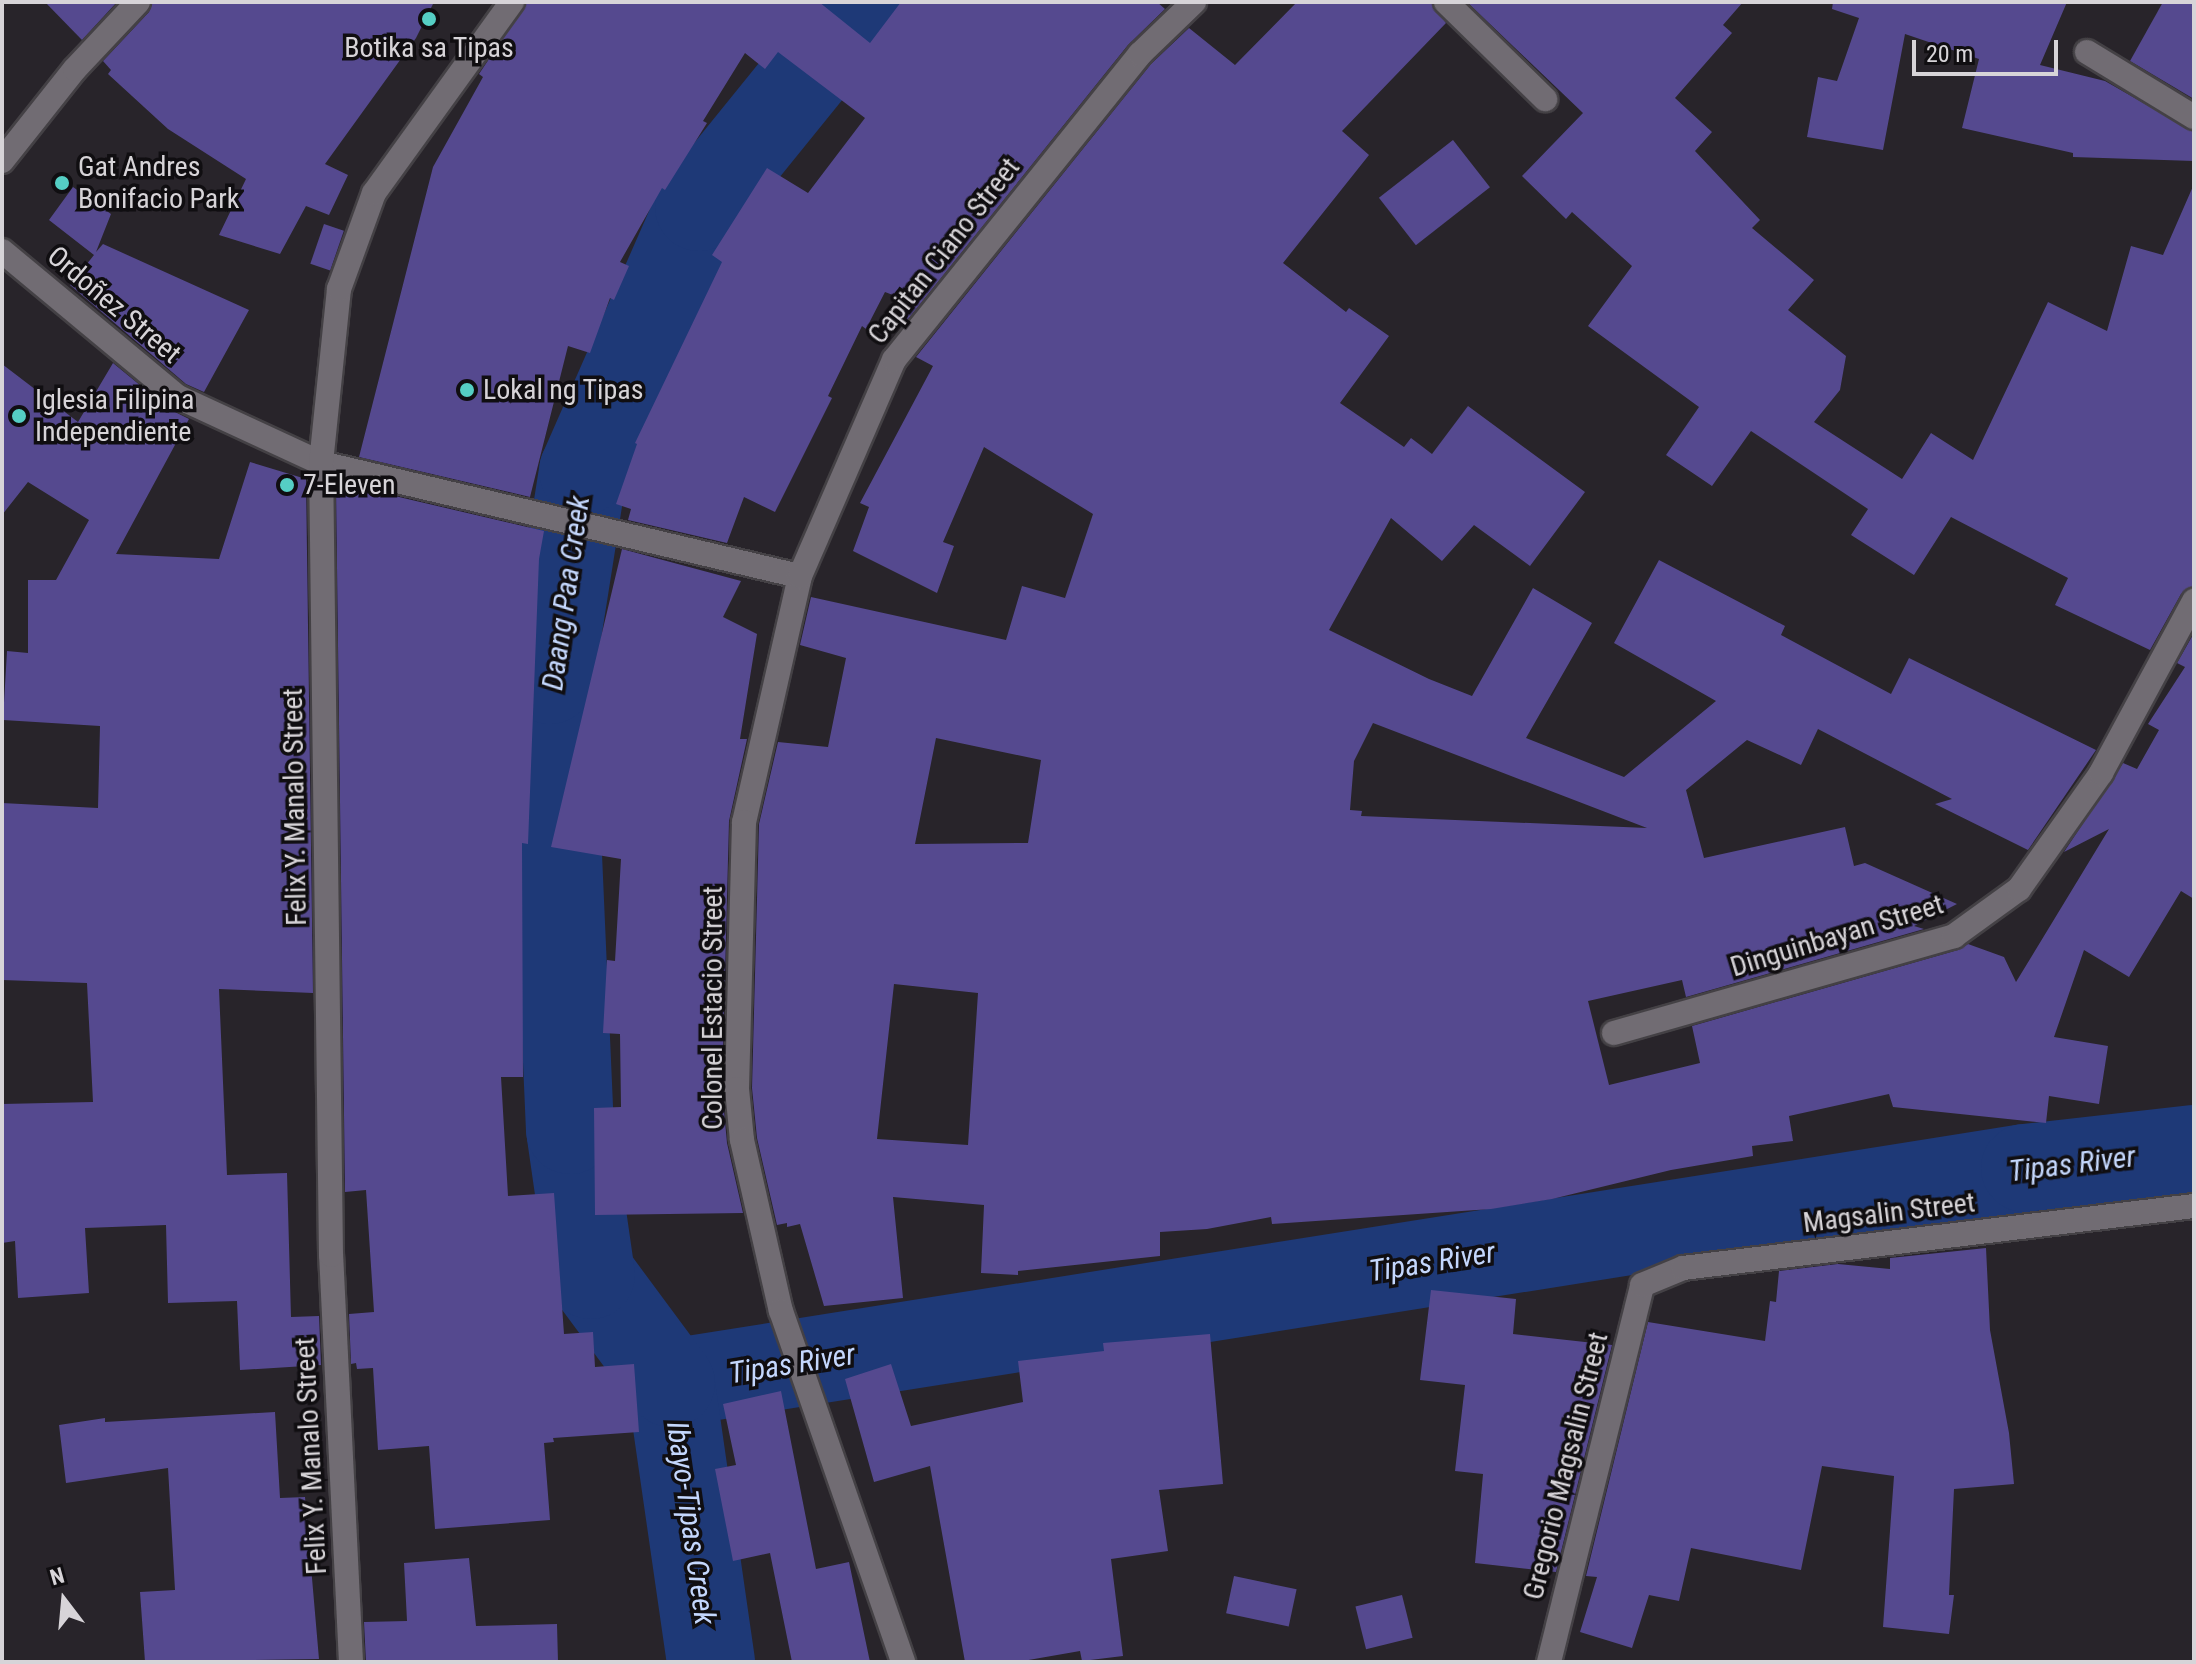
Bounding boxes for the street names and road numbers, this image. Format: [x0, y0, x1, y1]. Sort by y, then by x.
street label: Capitan Ciano Street [861, 151, 1027, 351]
street label: Ordoñez Street [40, 239, 188, 371]
street label: Felix Y. Manalo Street [276, 688, 314, 926]
street label: Colonel Estacio Street [696, 886, 730, 1130]
street label: Dinguinbayan Street [1727, 888, 1947, 984]
street label: Magsalin Street [1801, 1186, 1977, 1240]
street label: Gregorio Magsalin Street [1517, 1329, 1615, 1603]
street label: Felix Y. Manalo Street [288, 1337, 334, 1575]

